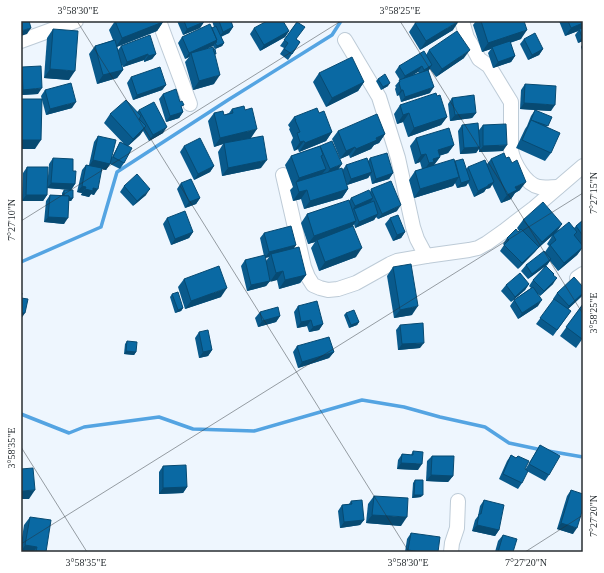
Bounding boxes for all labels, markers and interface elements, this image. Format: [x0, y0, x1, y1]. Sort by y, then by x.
text: 3°58'30"E [58, 5, 99, 16]
text: 3°58'25"E [380, 5, 421, 16]
text: 7°27'15"N [588, 172, 599, 214]
text: 7°27'10"N [6, 199, 17, 241]
text: 3°58'25"E [588, 293, 599, 334]
text: 3°58'35"E [6, 428, 17, 469]
text: 7°27'20"N [588, 495, 599, 537]
text: 3°58'35"E [66, 557, 107, 568]
text: 3°58'30"E [388, 557, 429, 568]
text: 7°27'20"N [505, 557, 547, 568]

